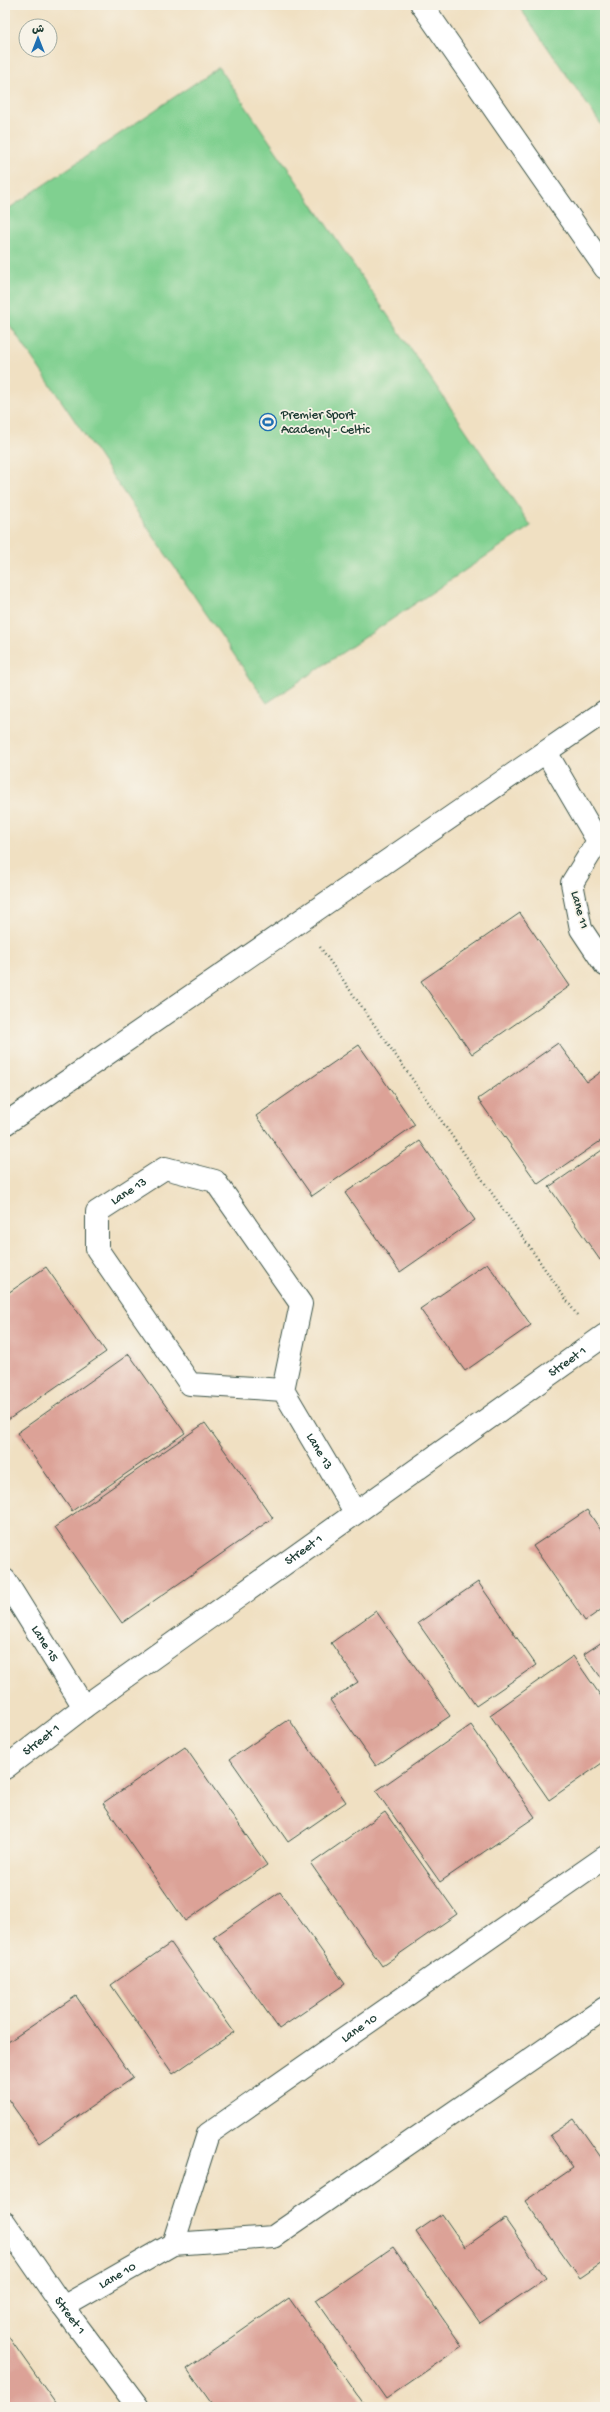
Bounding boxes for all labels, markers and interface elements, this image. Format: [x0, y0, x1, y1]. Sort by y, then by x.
north arrow [18, 18, 58, 58]
text: ش [32, 24, 44, 36]
place label: Premier Sport Academy - Celtic [280, 408, 370, 438]
sports icon: Premier Sport Academy - Celtic [258, 412, 278, 432]
street label: Lane 11 [567, 889, 591, 931]
street label: Lane 13 [108, 1174, 150, 1209]
street label: Street 1 [546, 1343, 589, 1380]
street label: Lane 13 [303, 1430, 336, 1473]
street label: Street 1 [282, 1531, 326, 1569]
street label: Lane 15 [28, 1623, 62, 1665]
street label: Street 1 [20, 1721, 63, 1759]
street label: Lane 10 [338, 2010, 381, 2046]
street label: Lane 10 [96, 2259, 140, 2292]
street label: Street 1 [51, 2294, 88, 2337]

